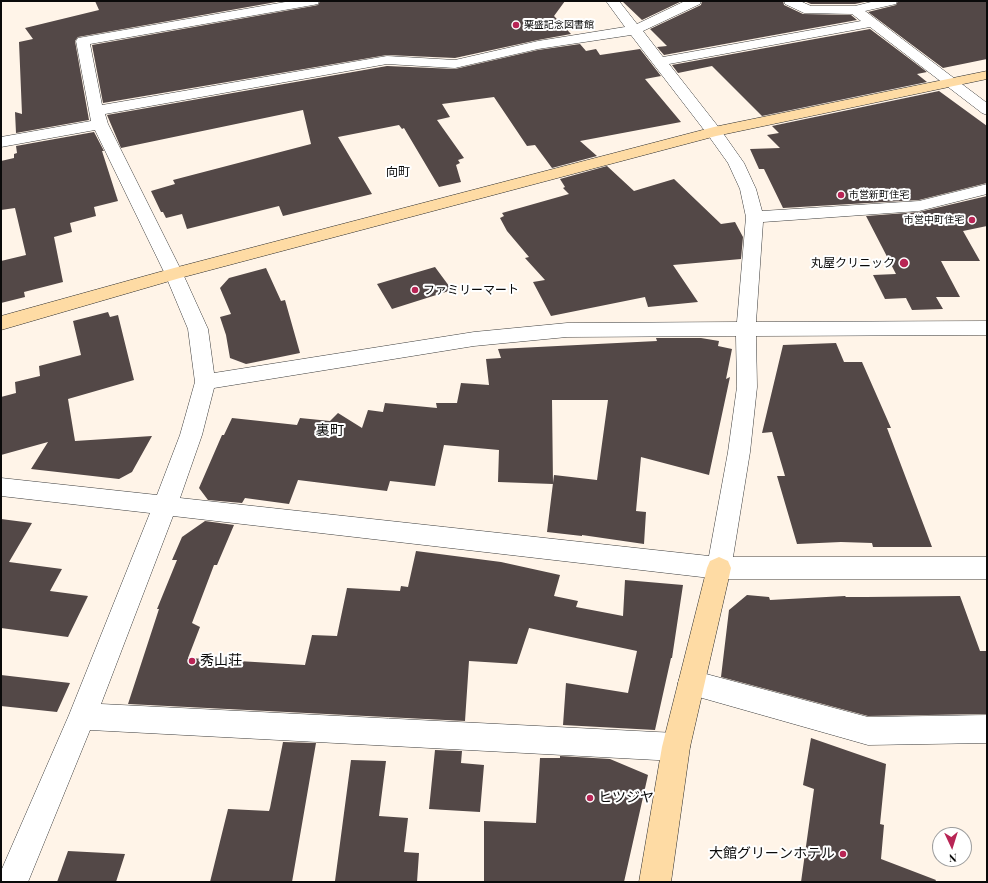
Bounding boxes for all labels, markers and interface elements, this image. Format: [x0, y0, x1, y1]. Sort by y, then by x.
place label: 栗盛記念図書館 [524, 19, 594, 31]
marker: 栗盛記念図書館 [511, 20, 521, 30]
district label: 向町 [386, 165, 410, 179]
place label: 市営新町住宅 [849, 189, 909, 201]
marker: 市営新町住宅 [836, 190, 846, 200]
place label: 市営中町住宅 [904, 214, 964, 226]
marker: 市営中町住宅 [967, 215, 977, 225]
place label: 丸屋クリニック [811, 256, 895, 270]
marker: 丸屋クリニック [898, 257, 910, 269]
place label: ファミリーマート [423, 283, 519, 297]
marker: ファミリーマート [410, 285, 420, 295]
district label: 裏町 [316, 423, 344, 439]
place label: 秀山荘 [200, 653, 242, 669]
marker: 秀山荘 [187, 656, 197, 666]
place label: ヒツジヤ [598, 790, 654, 806]
marker: ヒツジヤ [585, 793, 595, 803]
north arrow [932, 827, 972, 867]
place label: 大館グリーンホテル [709, 846, 835, 862]
marker: 大館グリーンホテル [838, 849, 848, 859]
text: N [948, 851, 957, 866]

